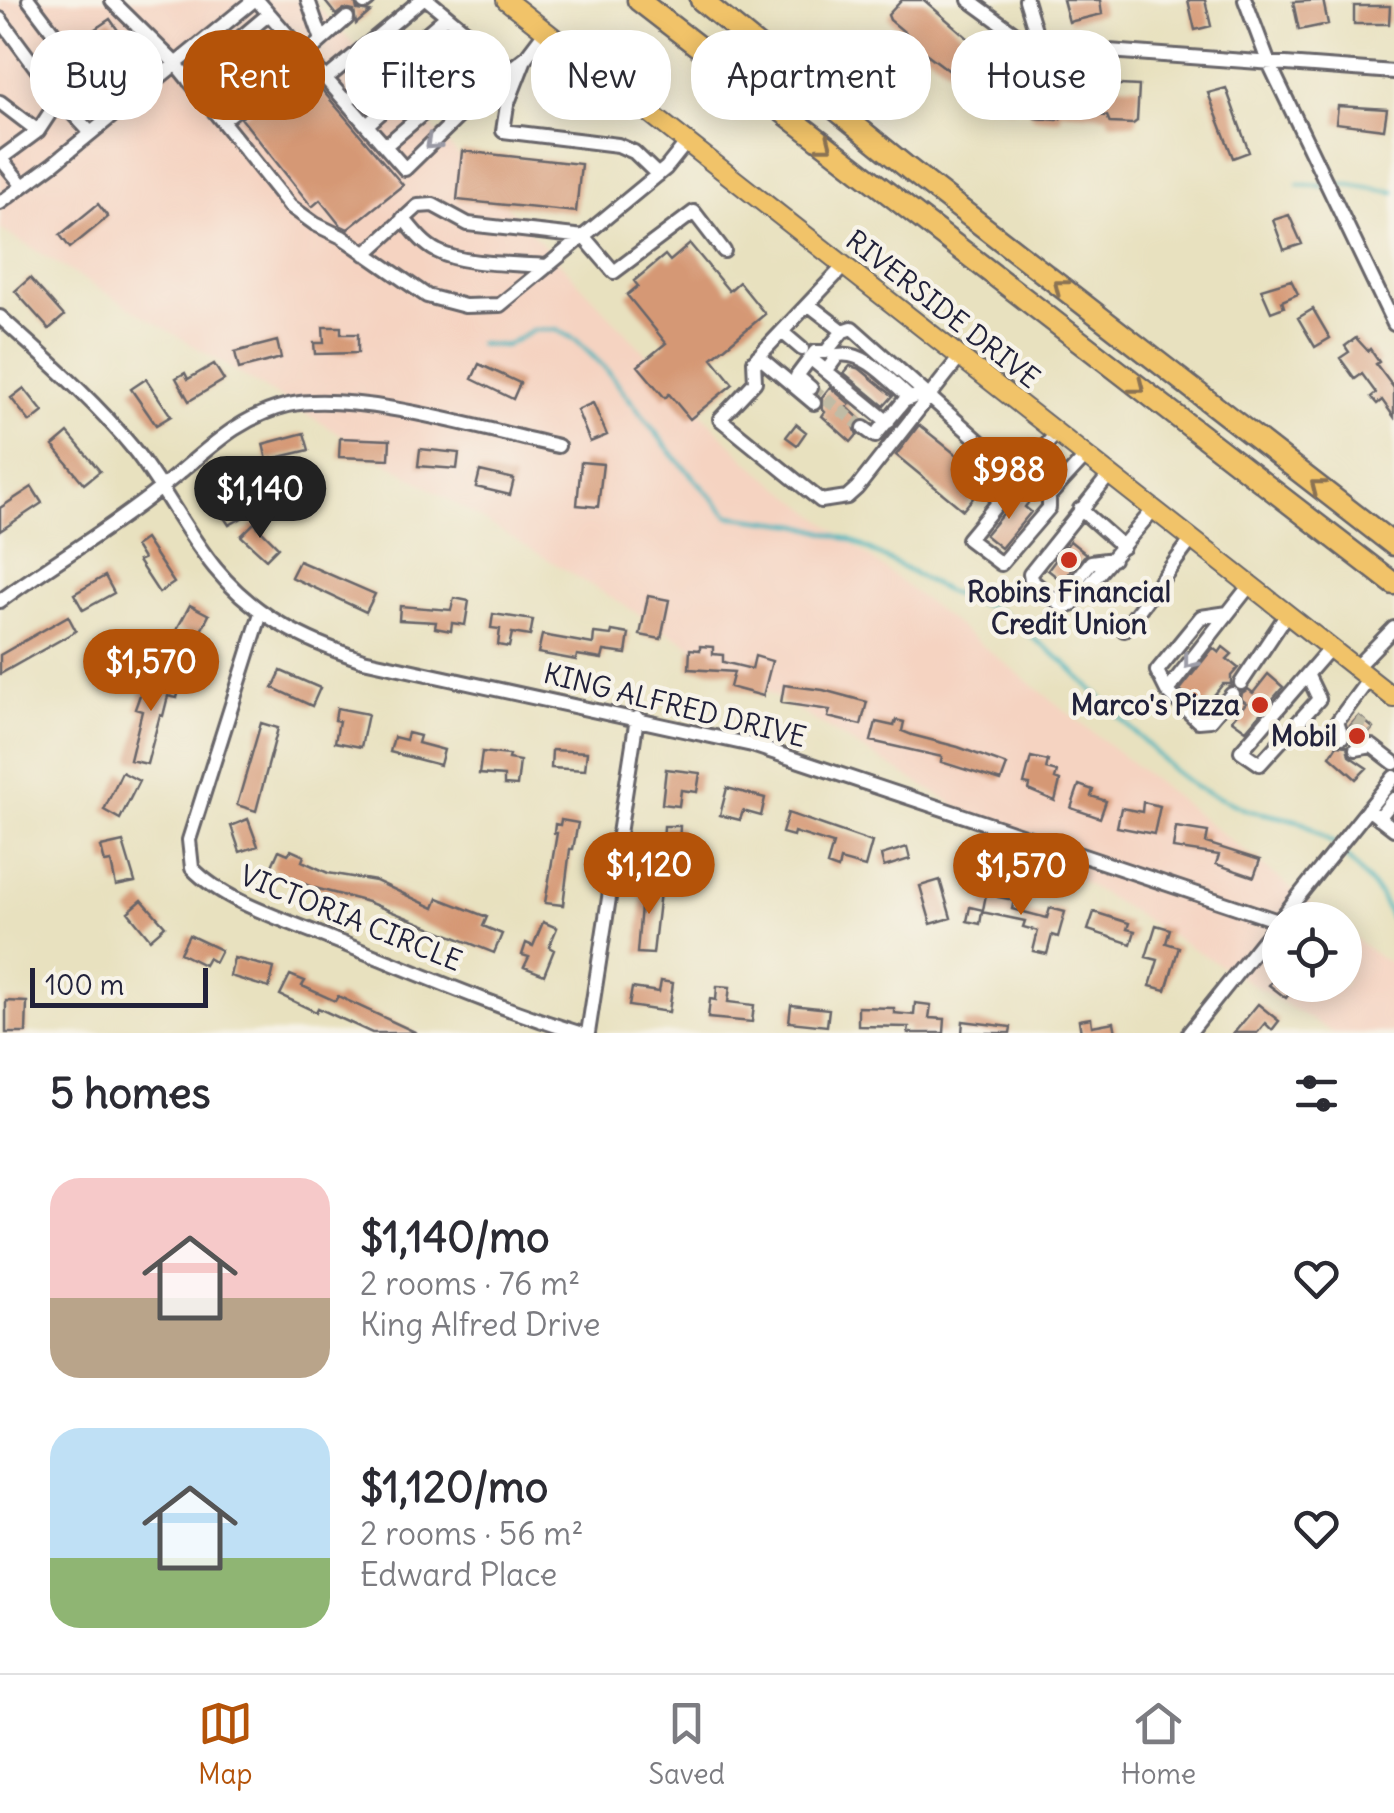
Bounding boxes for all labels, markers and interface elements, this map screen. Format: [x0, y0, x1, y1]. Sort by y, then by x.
chip: Buy [30, 30, 163, 120]
chip: Rent [183, 30, 325, 120]
chip: Filters [345, 30, 511, 120]
chip: New [531, 30, 671, 120]
chip: Apartment [691, 30, 931, 120]
chip: House [951, 30, 1121, 120]
one-way arrow [426, 131, 444, 149]
one-way arrow [815, 133, 833, 150]
street label: RIVERSIDE DRIVE [839, 222, 1047, 396]
one-way arrow [1054, 280, 1072, 298]
one-way arrow [1127, 375, 1145, 392]
pin: $988 [950, 437, 1068, 522]
text: $988 [973, 449, 1046, 490]
pin: $1,140 [179, 456, 341, 541]
text: $1,140 [216, 468, 304, 509]
one-way arrow [1310, 480, 1328, 497]
marker: Robins Financial Credit Union [1058, 549, 1080, 571]
place label: Robins Financial Credit Union [967, 574, 1171, 642]
pin: $1,570 [70, 629, 232, 714]
text: $1,570 [105, 641, 197, 682]
one-way arrow [1184, 651, 1201, 669]
street label: KING ALFRED DRIVE [540, 655, 810, 755]
place label: Marco's Pizza [1071, 687, 1240, 723]
marker: Marco's Pizza [1249, 694, 1271, 716]
place label: Mobil [1271, 718, 1337, 754]
marker: Mobil [1346, 725, 1368, 747]
pin: $1,120 [568, 832, 730, 917]
pin: $1,570 [940, 833, 1102, 918]
text: $1,120 [606, 844, 692, 885]
text: $1,570 [975, 845, 1067, 886]
street label: VICTORIA CIRCLE [235, 857, 467, 979]
map controls [1262, 902, 1362, 1002]
button: locate [1262, 902, 1362, 1002]
scale bar [30, 963, 208, 1008]
text: 100 m [45, 967, 124, 1003]
icon: filters [1289, 1066, 1344, 1121]
text: 5 homes [50, 1067, 211, 1119]
text: $1,140/mo [360, 1211, 550, 1263]
icon: home [130, 1218, 250, 1338]
icon: heart [1289, 1251, 1344, 1306]
text: 2 rooms · 76 m² [360, 1263, 580, 1304]
text: King Alfred Drive [360, 1304, 601, 1345]
text: $1,120/mo [360, 1461, 548, 1513]
icon: home [130, 1468, 250, 1588]
icon: heart [1289, 1501, 1344, 1556]
text: 2 rooms · 56 m² [360, 1513, 583, 1554]
text: Edward Place [360, 1554, 557, 1595]
tab: Map [198, 1696, 253, 1792]
tab: Saved [648, 1696, 725, 1792]
tab: Home [1121, 1696, 1196, 1792]

